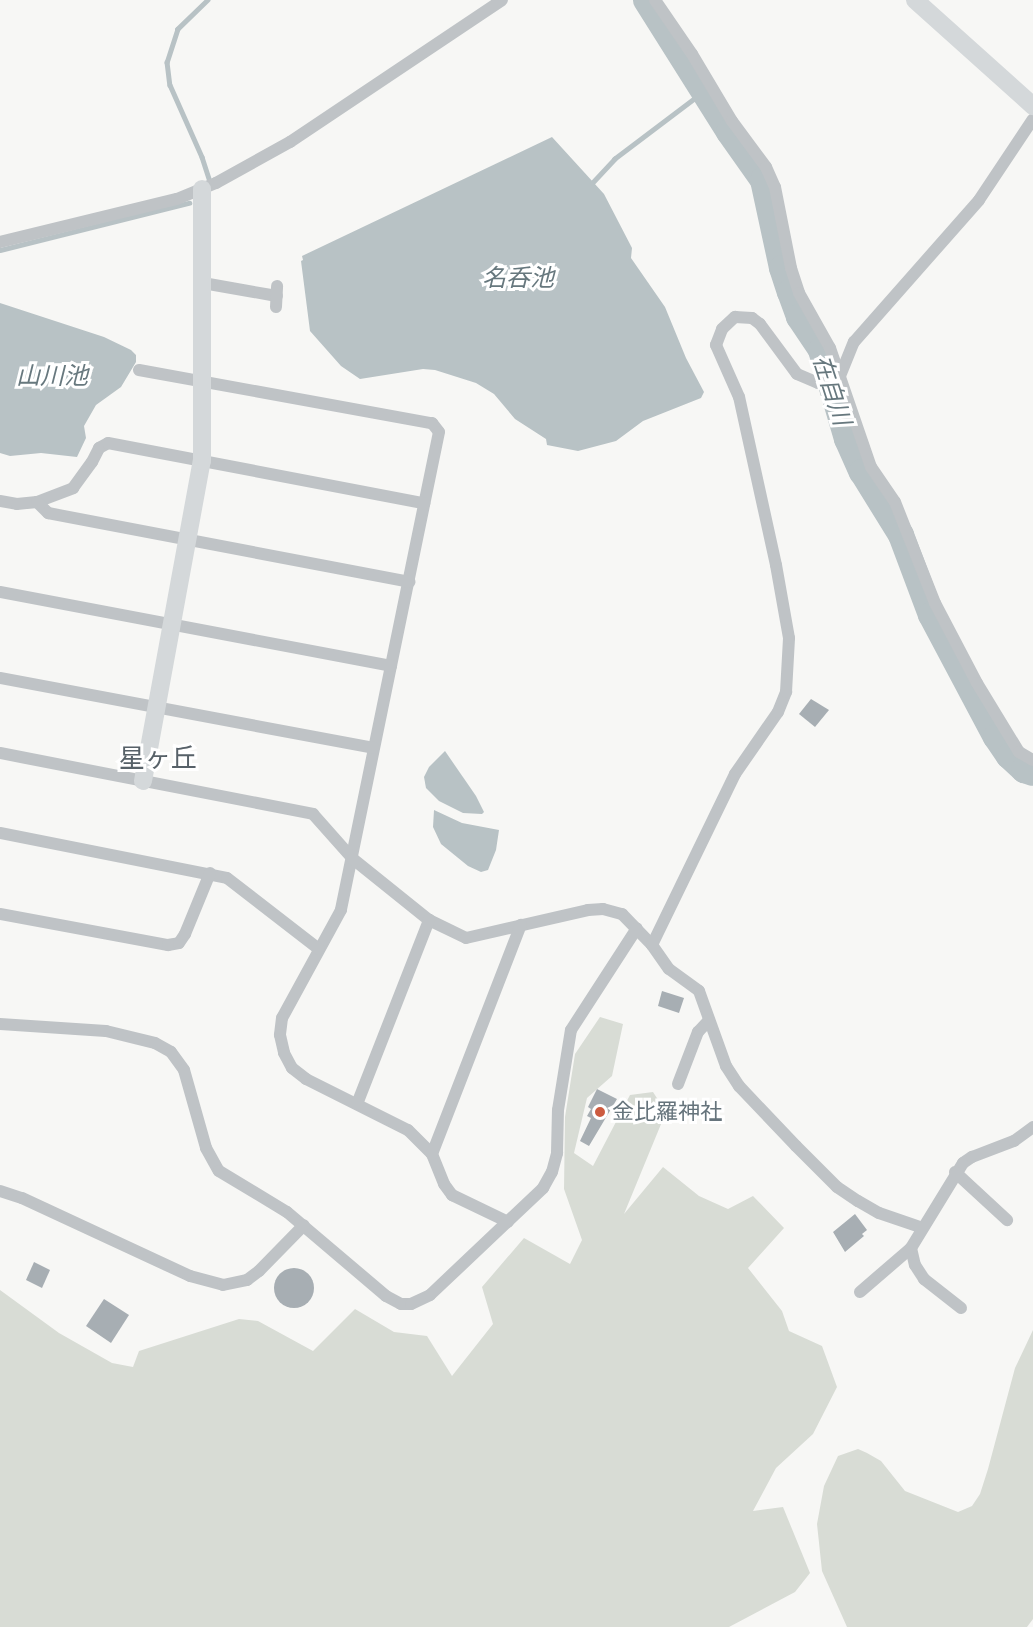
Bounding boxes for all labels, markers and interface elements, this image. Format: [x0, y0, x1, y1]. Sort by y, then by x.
water label: 名呑池 [482, 264, 554, 292]
water label: 在自川 [807, 351, 857, 429]
water label: 山川池 [16, 362, 88, 390]
district label: 星ヶ丘 [119, 743, 197, 775]
place label: 金比羅神社 [612, 1099, 722, 1125]
marker: 金比羅神社 [593, 1105, 607, 1119]

